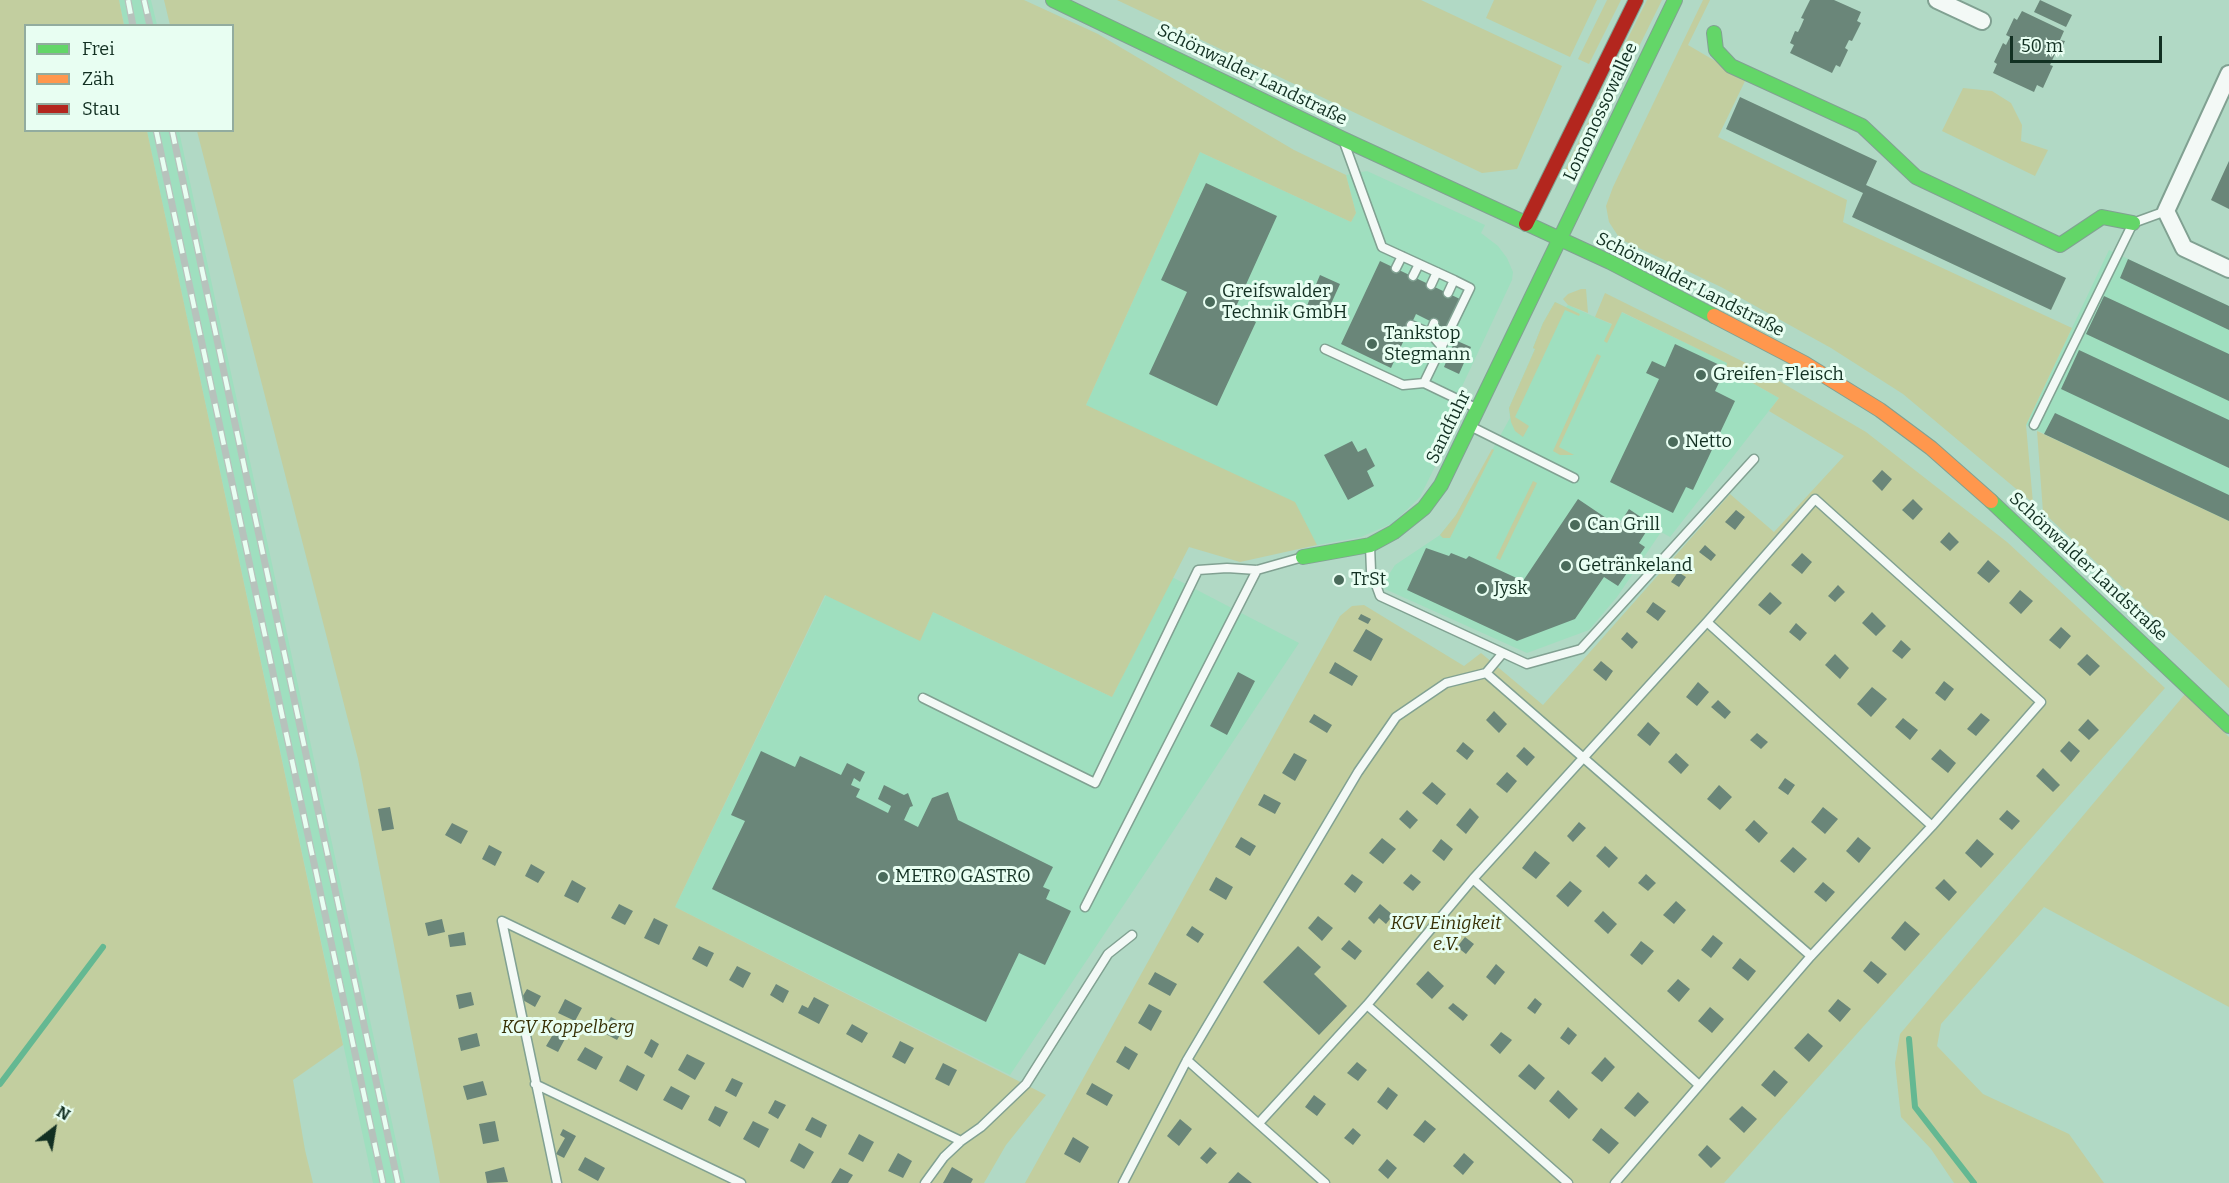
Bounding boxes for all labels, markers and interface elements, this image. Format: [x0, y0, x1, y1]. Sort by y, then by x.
street label: Schönwalder Landstraße [1154, 20, 1350, 130]
legend [24, 24, 234, 132]
scale bar [2013, 24, 2164, 62]
text: 50 m [2021, 35, 2063, 57]
text: Frei [82, 38, 115, 60]
street label: Lomonossowallee [1559, 39, 1643, 185]
text: Zäh [82, 68, 114, 90]
text: Stau [82, 98, 120, 120]
street label: Schönwalder Landstraße [1592, 228, 1788, 342]
place label: Greifswalder Technik GmbH [1222, 281, 1347, 324]
marker: Greifswalder Technik GmbH [1203, 295, 1217, 309]
place label: Tankstop Stegmann [1384, 323, 1470, 366]
marker: Tankstop Stegmann [1365, 337, 1379, 351]
place label: Greifen-Fleisch [1713, 364, 1844, 386]
marker: Greifen-Fleisch [1694, 368, 1708, 382]
street label: Sandfuhr [1422, 387, 1476, 467]
place label: Netto [1685, 431, 1732, 453]
marker: Netto [1666, 435, 1680, 449]
street label: Schönwalder Landstraße [2004, 488, 2172, 646]
place label: Can Grill [1587, 514, 1660, 536]
marker: Can Grill [1568, 518, 1582, 532]
place label: Getränkeland [1578, 555, 1693, 577]
marker: Getränkeland [1559, 559, 1573, 573]
place label: TrSt [1351, 569, 1386, 591]
marker: TrSt [1332, 573, 1346, 587]
place label: Jysk [1494, 578, 1527, 600]
marker: Jysk [1475, 582, 1489, 596]
place label: METRO GASTRO [895, 866, 1031, 888]
marker: METRO GASTRO [876, 870, 890, 884]
park label: KGV Einigkeit e.V. [1391, 913, 1501, 956]
park label: KGV Koppelberg [501, 1017, 635, 1039]
north arrow [24, 1099, 84, 1159]
text: N [53, 1102, 74, 1124]

